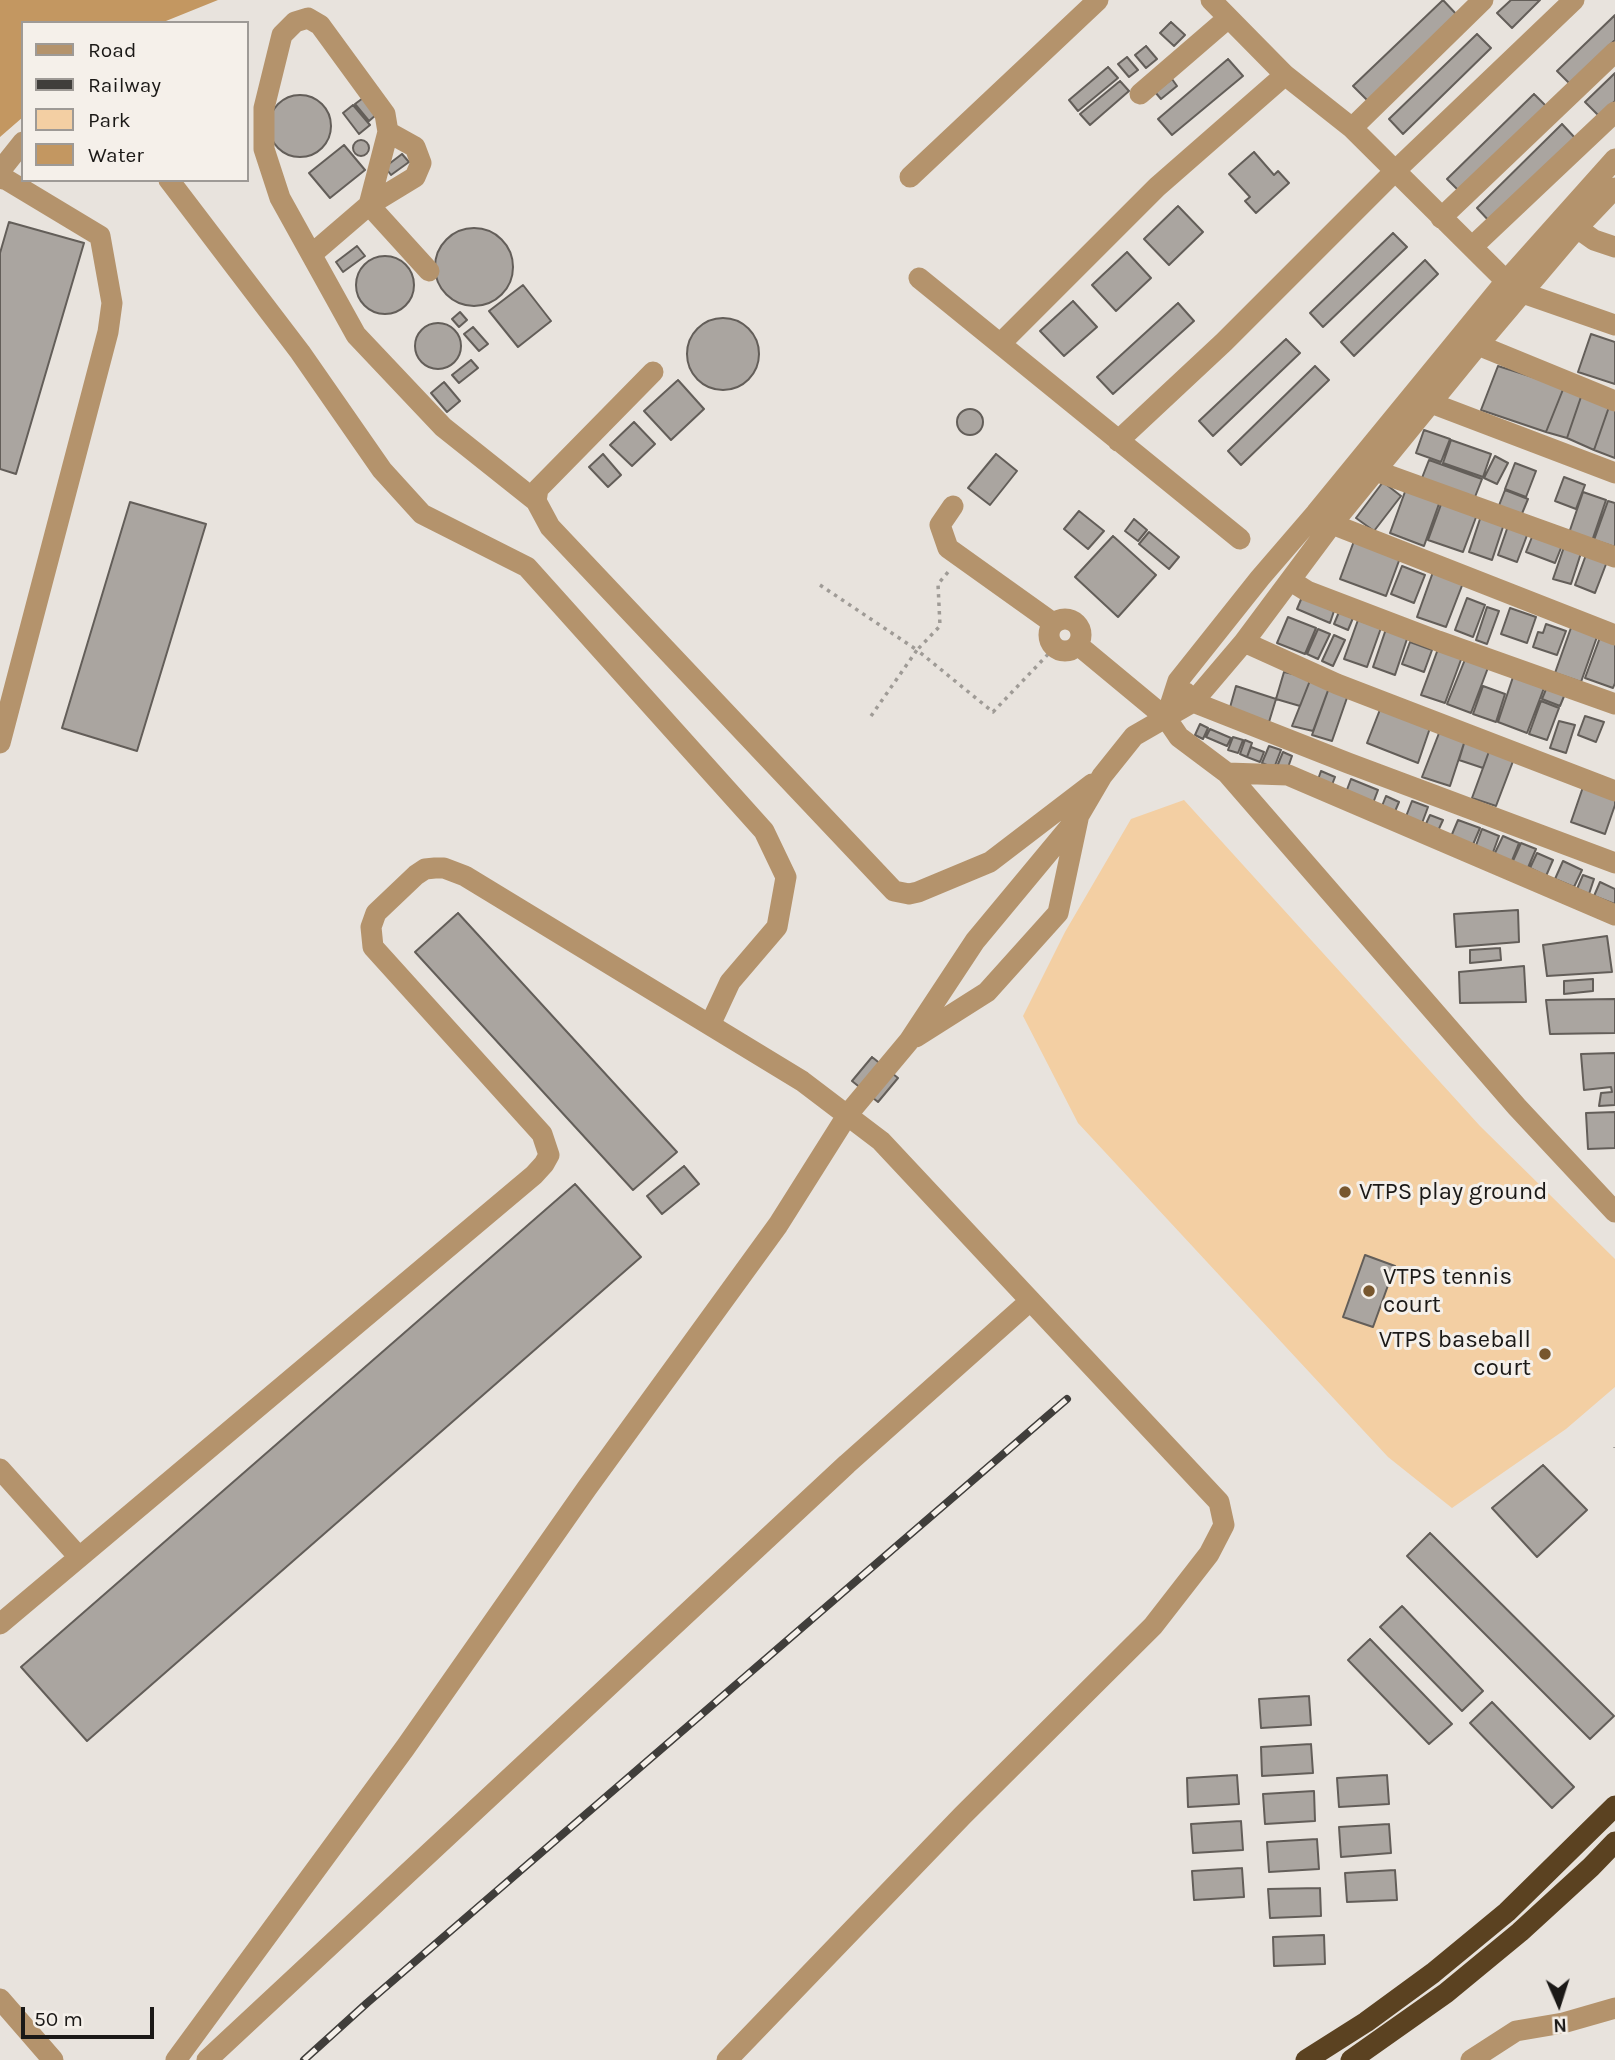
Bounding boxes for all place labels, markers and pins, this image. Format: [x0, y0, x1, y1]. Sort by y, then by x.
place label: VTPS play ground [1359, 1178, 1547, 1206]
marker: VTPS play ground [1337, 1184, 1353, 1200]
place label: VTPS tennis court [1383, 1263, 1512, 1319]
marker: VTPS tennis court [1361, 1283, 1377, 1299]
place label: VTPS baseball court [1379, 1326, 1531, 1382]
marker: VTPS baseball court [1537, 1346, 1553, 1362]

